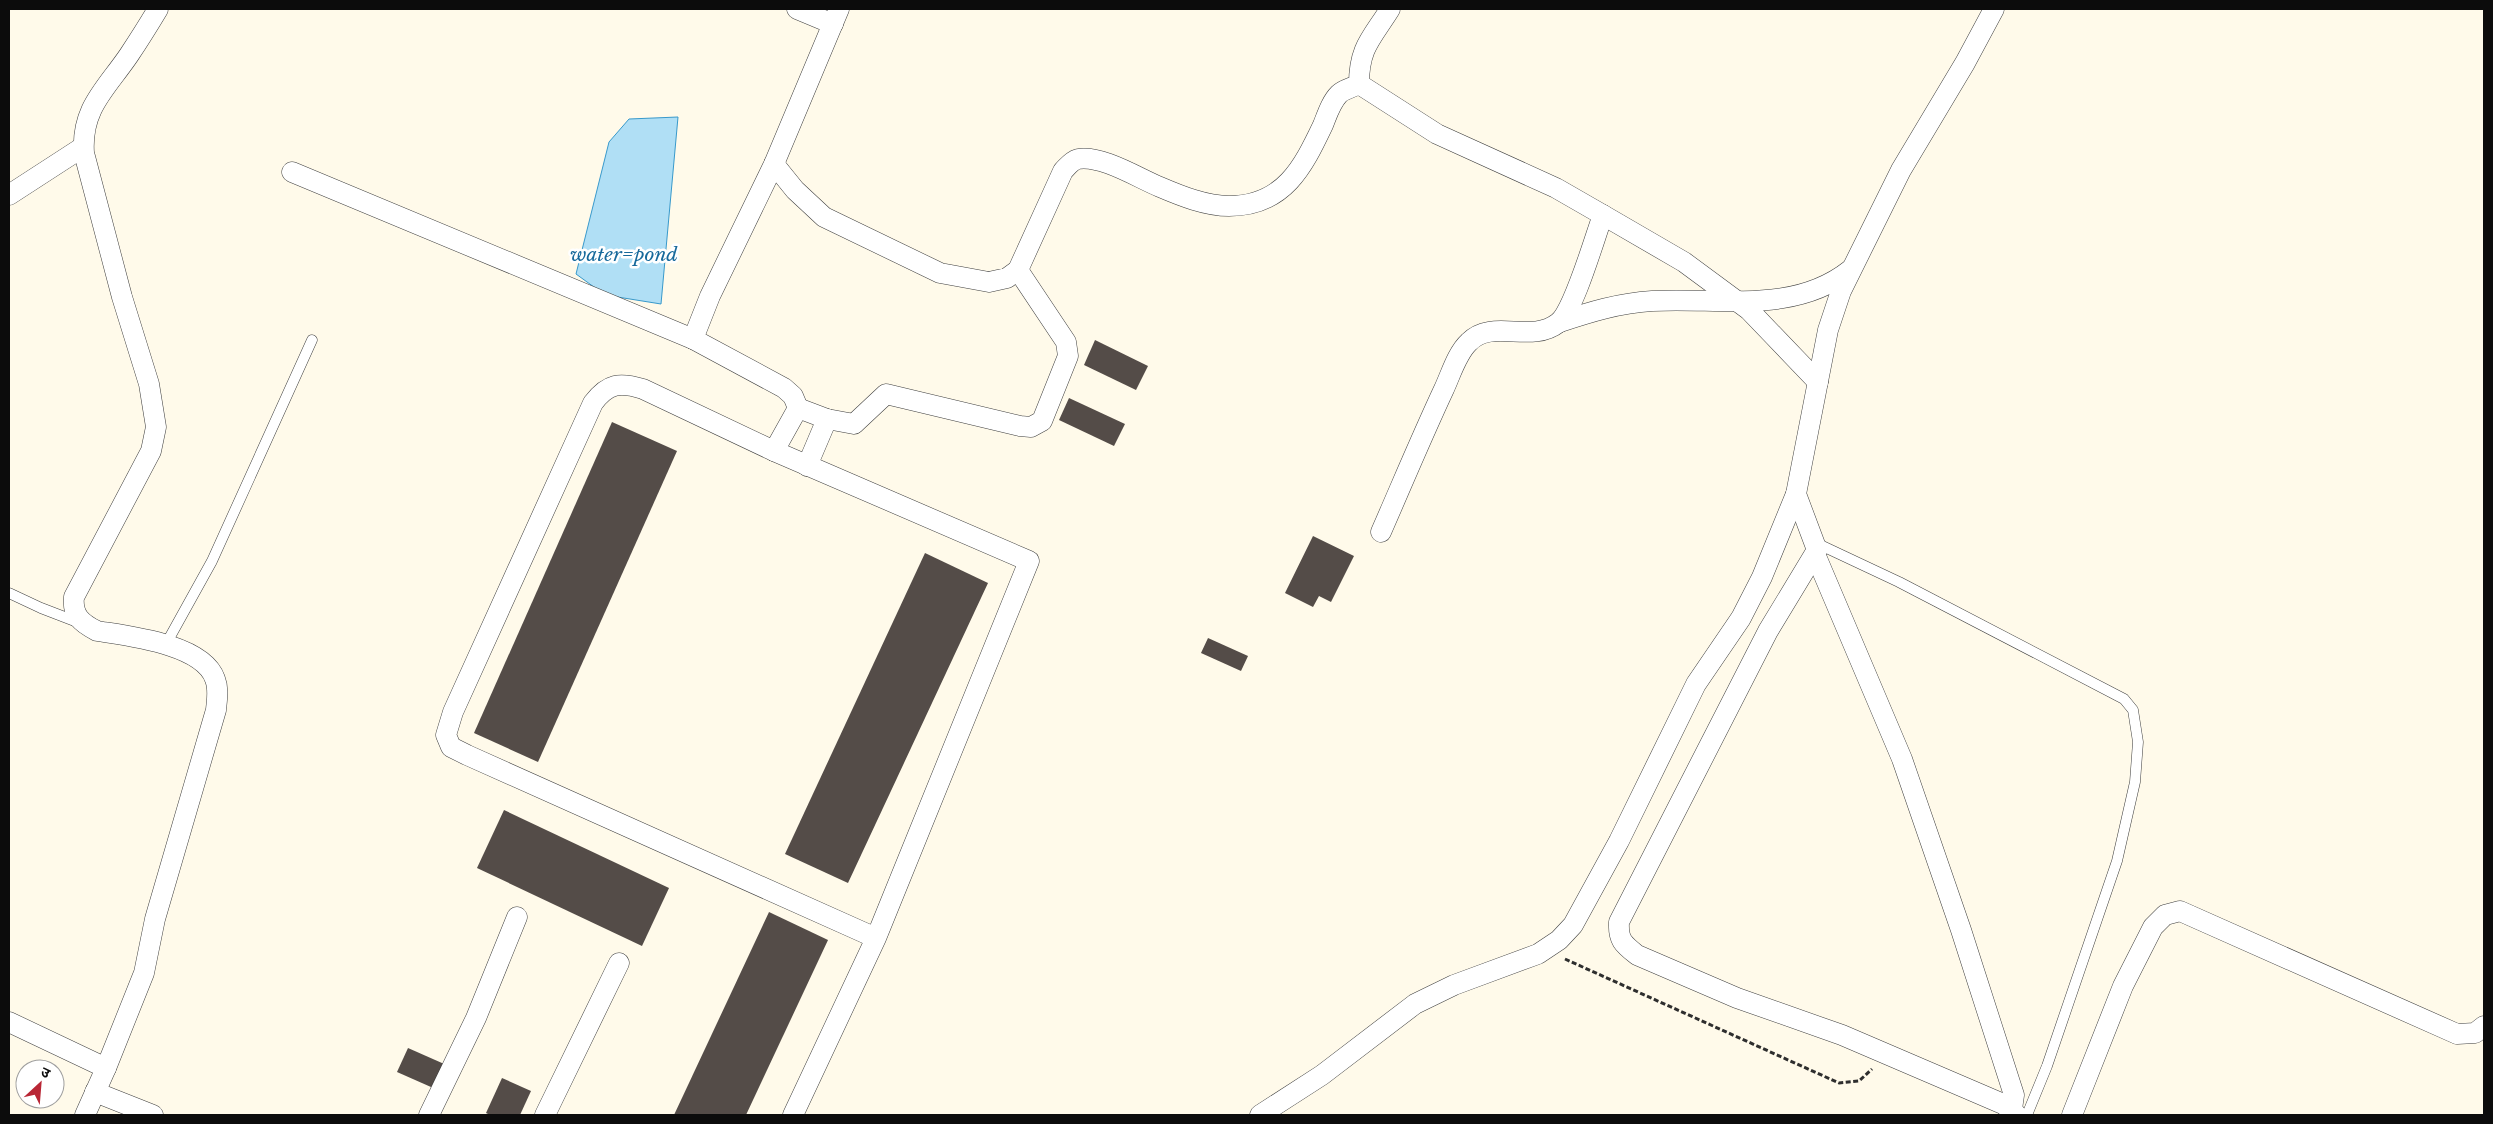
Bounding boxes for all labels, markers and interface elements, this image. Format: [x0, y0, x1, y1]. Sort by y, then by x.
water label: water=pond [570, 243, 678, 266]
north arrow [15, 1059, 65, 1109]
text: उ [38, 1062, 54, 1083]

